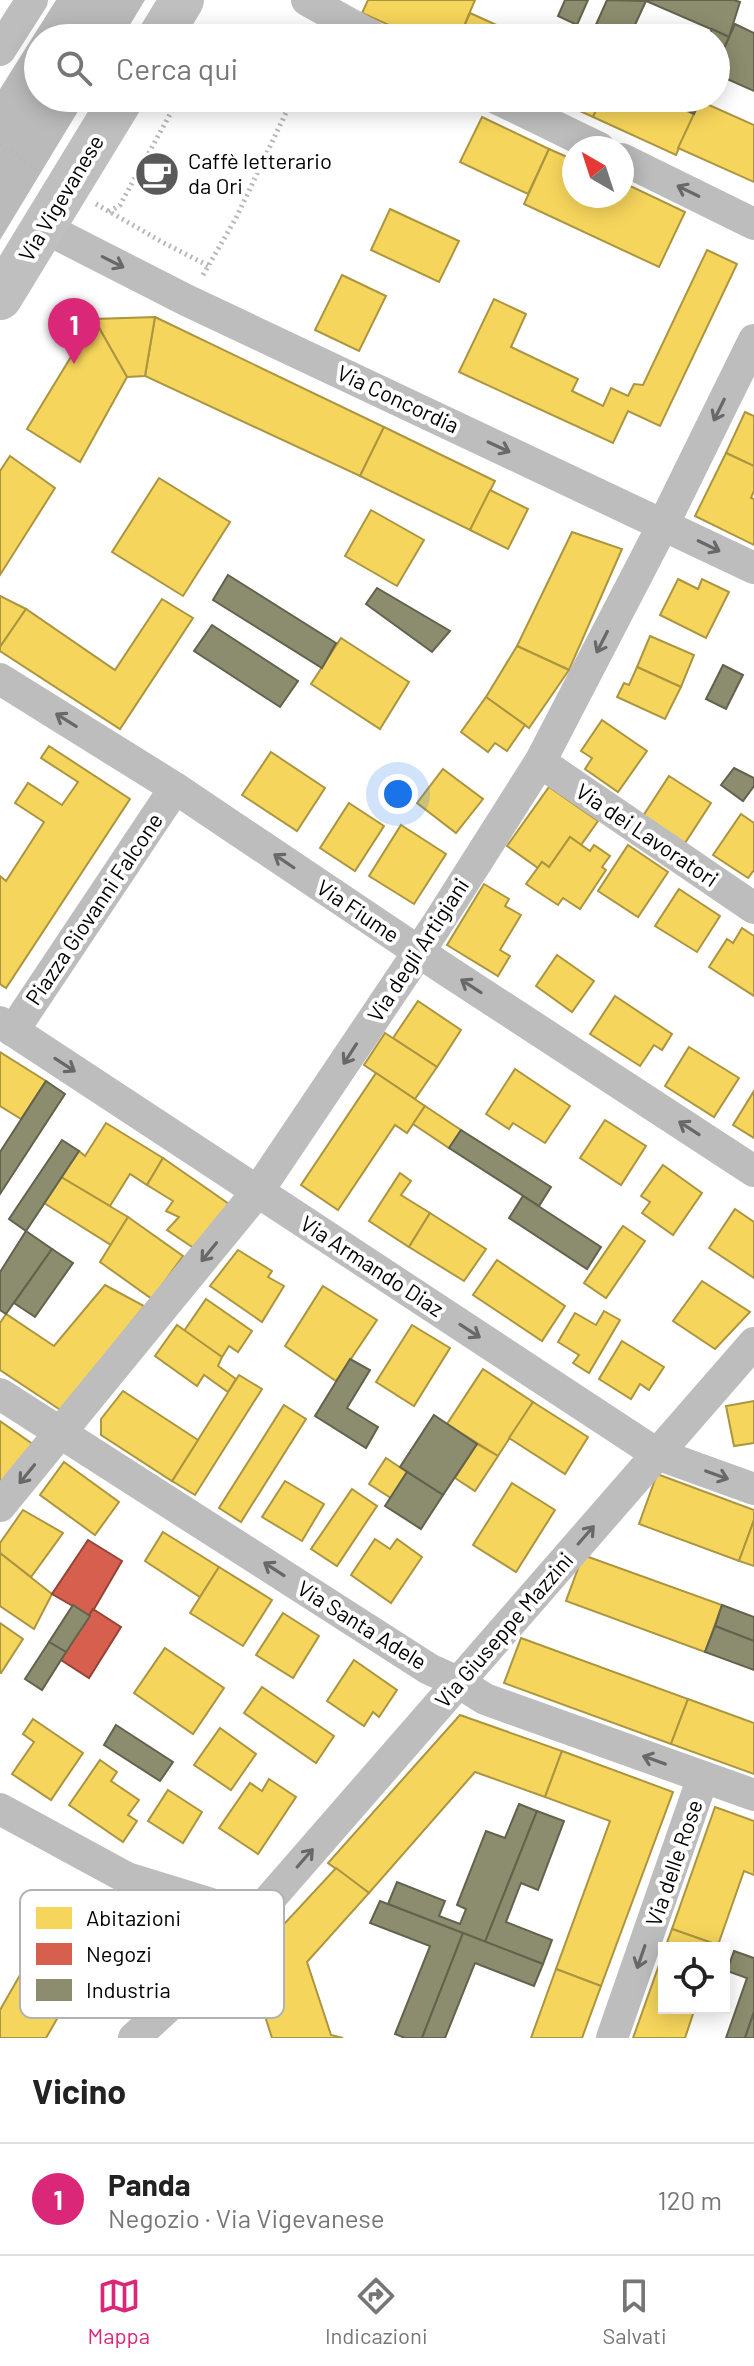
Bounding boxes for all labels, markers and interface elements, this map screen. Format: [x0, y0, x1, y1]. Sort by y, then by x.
search box [24, 24, 730, 112]
icon: search [52, 46, 96, 90]
text: Cerca qui [116, 50, 238, 86]
street label: Via Vigevanese [12, 130, 108, 265]
north arrow [562, 136, 634, 208]
place label: Caffè letterario da Ori [188, 147, 332, 198]
cafe icon: Caffè letterario da Ori [133, 150, 181, 198]
one-way arrow [677, 183, 700, 198]
one-way arrow [100, 255, 124, 271]
pin: 1 [48, 298, 100, 364]
street label: Via Concordia [333, 359, 463, 438]
one-way arrow [711, 397, 727, 421]
one-way arrow [487, 440, 511, 455]
one-way arrow [696, 539, 720, 554]
one-way arrow [594, 629, 610, 653]
one-way arrow [55, 712, 77, 728]
your location [378, 774, 418, 814]
street label: Via dei Lavoratori [571, 777, 724, 891]
street label: Piazza Giovanni Falcone [19, 808, 167, 1009]
one-way arrow [273, 853, 295, 869]
street label: Via Fiume [312, 873, 405, 947]
street label: Via degli Artigiani [361, 873, 473, 1026]
one-way arrow [460, 978, 483, 994]
one-way arrow [341, 1042, 358, 1064]
one-way arrow [54, 1057, 76, 1073]
one-way arrow [678, 1120, 700, 1137]
street label: Via Armando Diaz [296, 1209, 449, 1321]
one-way arrow [200, 1241, 218, 1261]
one-way arrow [458, 1323, 480, 1339]
one-way arrow [18, 1463, 35, 1484]
one-way arrow [704, 1469, 729, 1484]
one-way arrow [577, 1526, 595, 1546]
street label: Via Giuseppe Mazzini [429, 1546, 578, 1712]
one-way arrow [263, 1561, 285, 1578]
street label: Via Santa Adele [293, 1574, 432, 1674]
one-way arrow [642, 1751, 667, 1766]
street label: Via delle Rose [639, 1796, 707, 1929]
one-way arrow [296, 1849, 314, 1869]
legend [20, 1890, 284, 2018]
text: Abitazioni [86, 1904, 181, 1930]
text: Negozi [86, 1940, 152, 1966]
map controls [658, 1942, 730, 2014]
button: locate [658, 1942, 730, 2014]
one-way arrow [633, 1944, 647, 1969]
text: Industria [86, 1976, 171, 2002]
text: Vicino [32, 2070, 126, 2111]
text: Panda [108, 2166, 191, 2202]
text: 1 [53, 2184, 63, 2215]
text: 120 m [658, 2184, 722, 2215]
text: Negozio · Via Vigevanese [108, 2202, 385, 2233]
tab: Mappa [87, 2274, 150, 2348]
tab: Indicazioni [325, 2274, 428, 2348]
tab: Salvati [602, 2274, 667, 2348]

